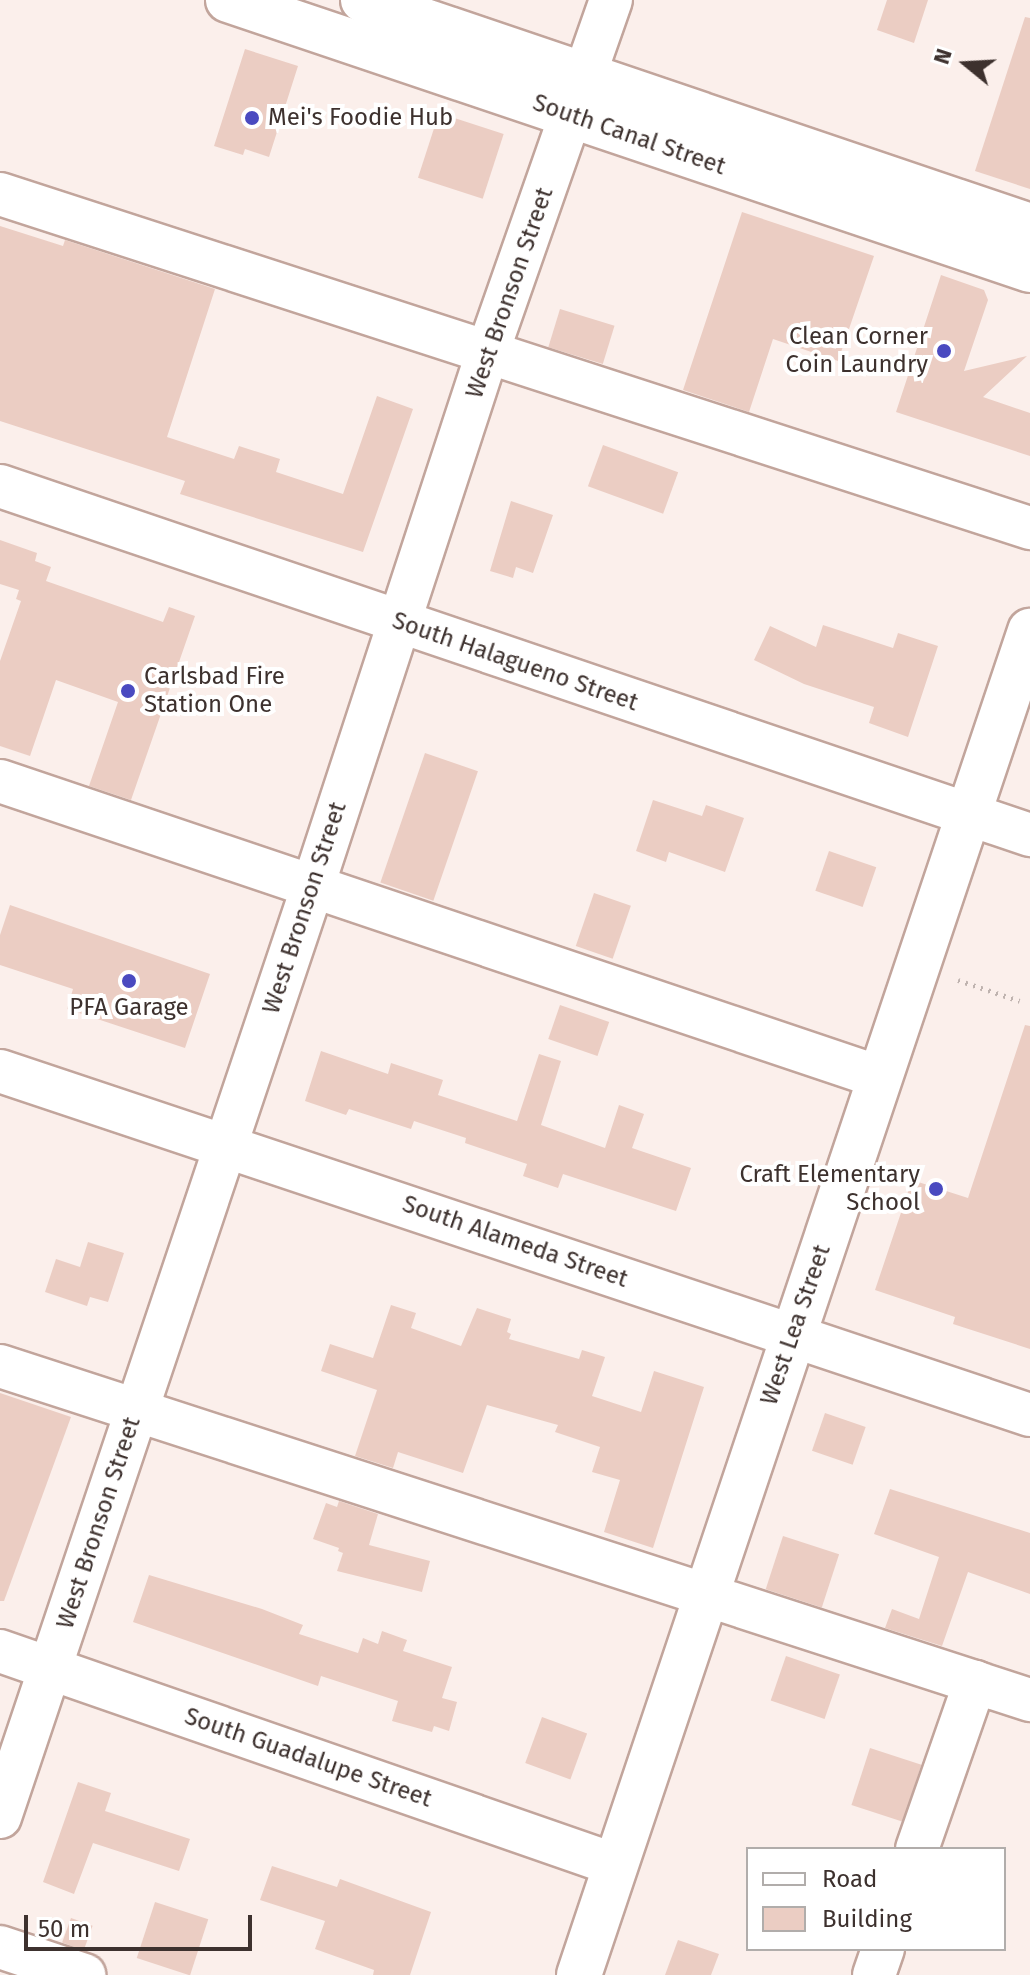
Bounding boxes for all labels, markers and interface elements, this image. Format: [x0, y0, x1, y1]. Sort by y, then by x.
north arrow [926, 24, 1006, 104]
text: N [928, 45, 958, 68]
street label: South Canal Street [529, 89, 729, 181]
place label: Mei's Foodie Hub [268, 104, 453, 132]
marker: Mei's Foodie Hub [243, 109, 261, 127]
street label: West Bronson Street [460, 184, 560, 402]
place label: Clean Corner Coin Laundry [786, 323, 928, 379]
marker: Clean Corner Coin Laundry [935, 342, 953, 360]
street label: South Halagueno Street [388, 606, 642, 718]
place label: Carlsbad Fire Station One [144, 663, 285, 719]
marker: Carlsbad Fire Station One [119, 682, 137, 700]
street label: West Bronson Street [257, 799, 353, 1017]
marker: PFA Garage [120, 972, 138, 990]
place label: PFA Garage [69, 994, 189, 1022]
place label: Craft Elementary School [739, 1161, 920, 1217]
marker: Craft Elementary School [927, 1180, 945, 1198]
street label: South Alameda Street [399, 1190, 631, 1294]
street label: West Lea Street [755, 1241, 837, 1409]
street label: West Bronson Street [51, 1414, 147, 1632]
street label: South Guadalupe Street [181, 1702, 435, 1814]
legend [746, 1847, 1006, 1951]
text: Road [822, 1865, 877, 1893]
scale bar [28, 1899, 256, 1949]
text: Building [822, 1905, 912, 1933]
text: 50 m [38, 1915, 90, 1943]

